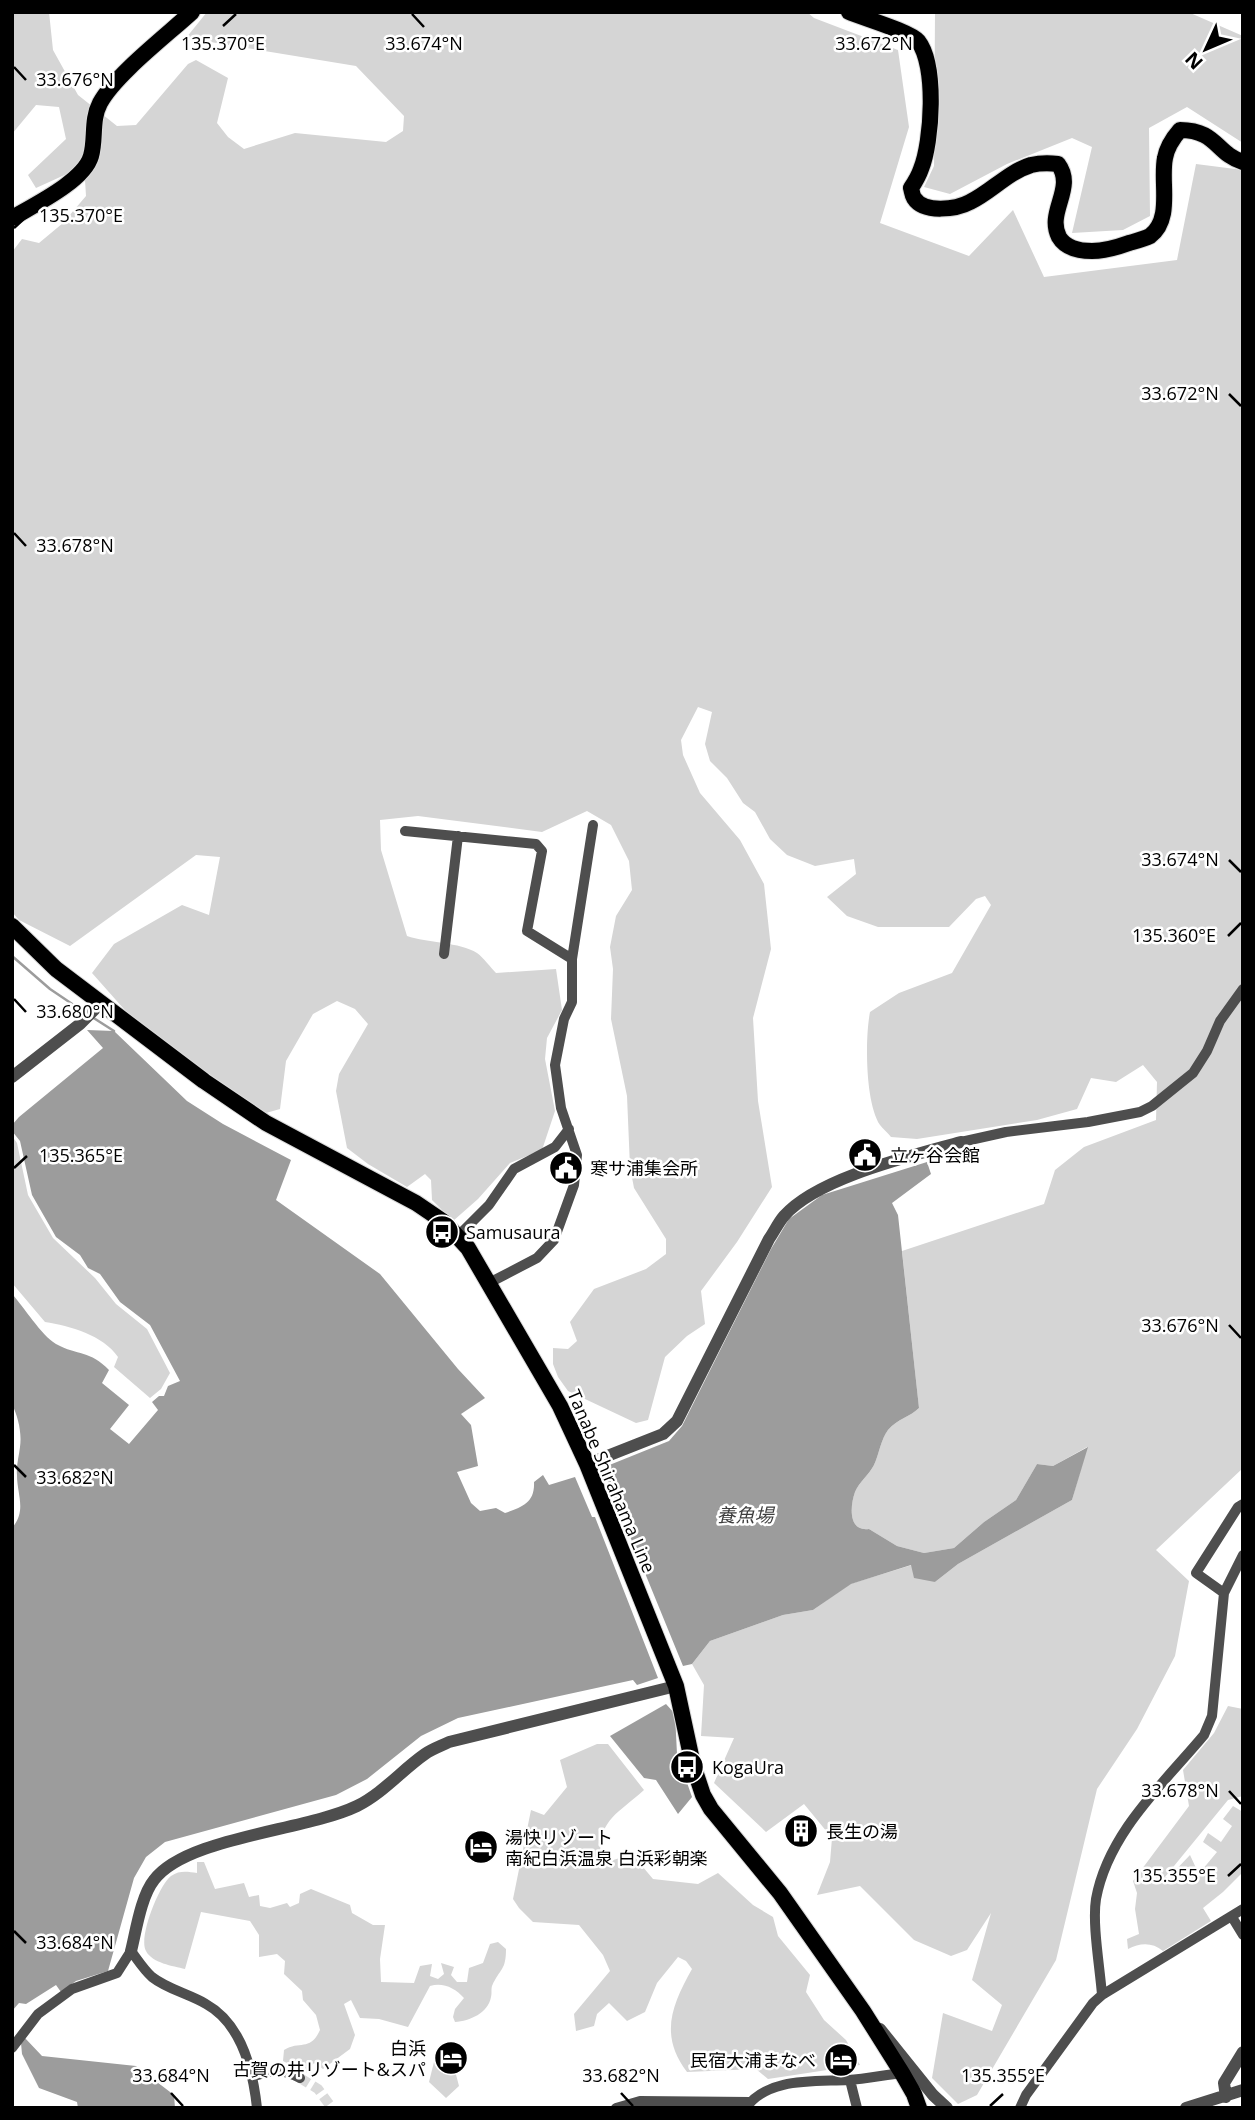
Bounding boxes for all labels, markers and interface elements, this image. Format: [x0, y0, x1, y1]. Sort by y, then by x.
north arrow [1171, 14, 1241, 84]
text: 135.370°E [181, 31, 265, 55]
text: 33.674°N [385, 31, 463, 55]
text: 33.672°N [835, 31, 913, 55]
text: N [1179, 46, 1208, 75]
text: 33.676°N [36, 67, 114, 91]
text: 135.370°E [39, 203, 123, 227]
text: 33.672°N [1141, 381, 1219, 405]
text: 33.678°N [36, 533, 114, 557]
text: 33.674°N [1141, 847, 1219, 871]
text: 135.360°E [1132, 923, 1216, 947]
text: 33.680°N [36, 999, 114, 1023]
public building icon: 立ヶ谷会館 [846, 1136, 884, 1174]
text: 135.365°E [39, 1143, 123, 1167]
place label: 立ヶ谷会館 [890, 1143, 980, 1167]
public building icon: 寒サ浦集会所 [547, 1149, 585, 1187]
place label: 寒サ浦集会所 [590, 1156, 698, 1180]
bus stop icon: Samusaura [423, 1213, 461, 1251]
place label: Samusaura [466, 1220, 561, 1244]
text: 33.676°N [1141, 1313, 1219, 1337]
street label: Tanabe Shirahama Line [562, 1386, 662, 1576]
text: 33.682°N [36, 1465, 114, 1489]
water label: 養魚場 [716, 1502, 775, 1528]
bus stop icon: KogaUra [668, 1748, 706, 1786]
place label: KogaUra [712, 1755, 784, 1779]
text: 33.678°N [1141, 1778, 1219, 1802]
building icon: 長生の湯 [782, 1812, 820, 1850]
place label: 長生の湯 [826, 1819, 898, 1843]
place label: 湯快リゾート 南紀白浜温泉 白浜彩朝楽 [505, 1825, 708, 1870]
hotel icon: 湯快リゾート 南紀白浜温泉 白浜彩朝楽 [462, 1828, 500, 1866]
text: 135.355°E [1132, 1863, 1216, 1887]
text: 33.684°N [36, 1930, 114, 1954]
place label: 白浜 古賀の井リゾート&スパ [233, 2036, 426, 2081]
hotel icon: 白浜 古賀の井リゾート&スパ [432, 2039, 470, 2077]
hotel icon: 民宿大浦まなべ [822, 2041, 860, 2079]
place label: 民宿大浦まなべ [690, 2048, 816, 2072]
text: 33.684°N [132, 2063, 210, 2087]
text: 33.682°N [582, 2063, 660, 2087]
text: 135.355°E [961, 2063, 1045, 2087]

